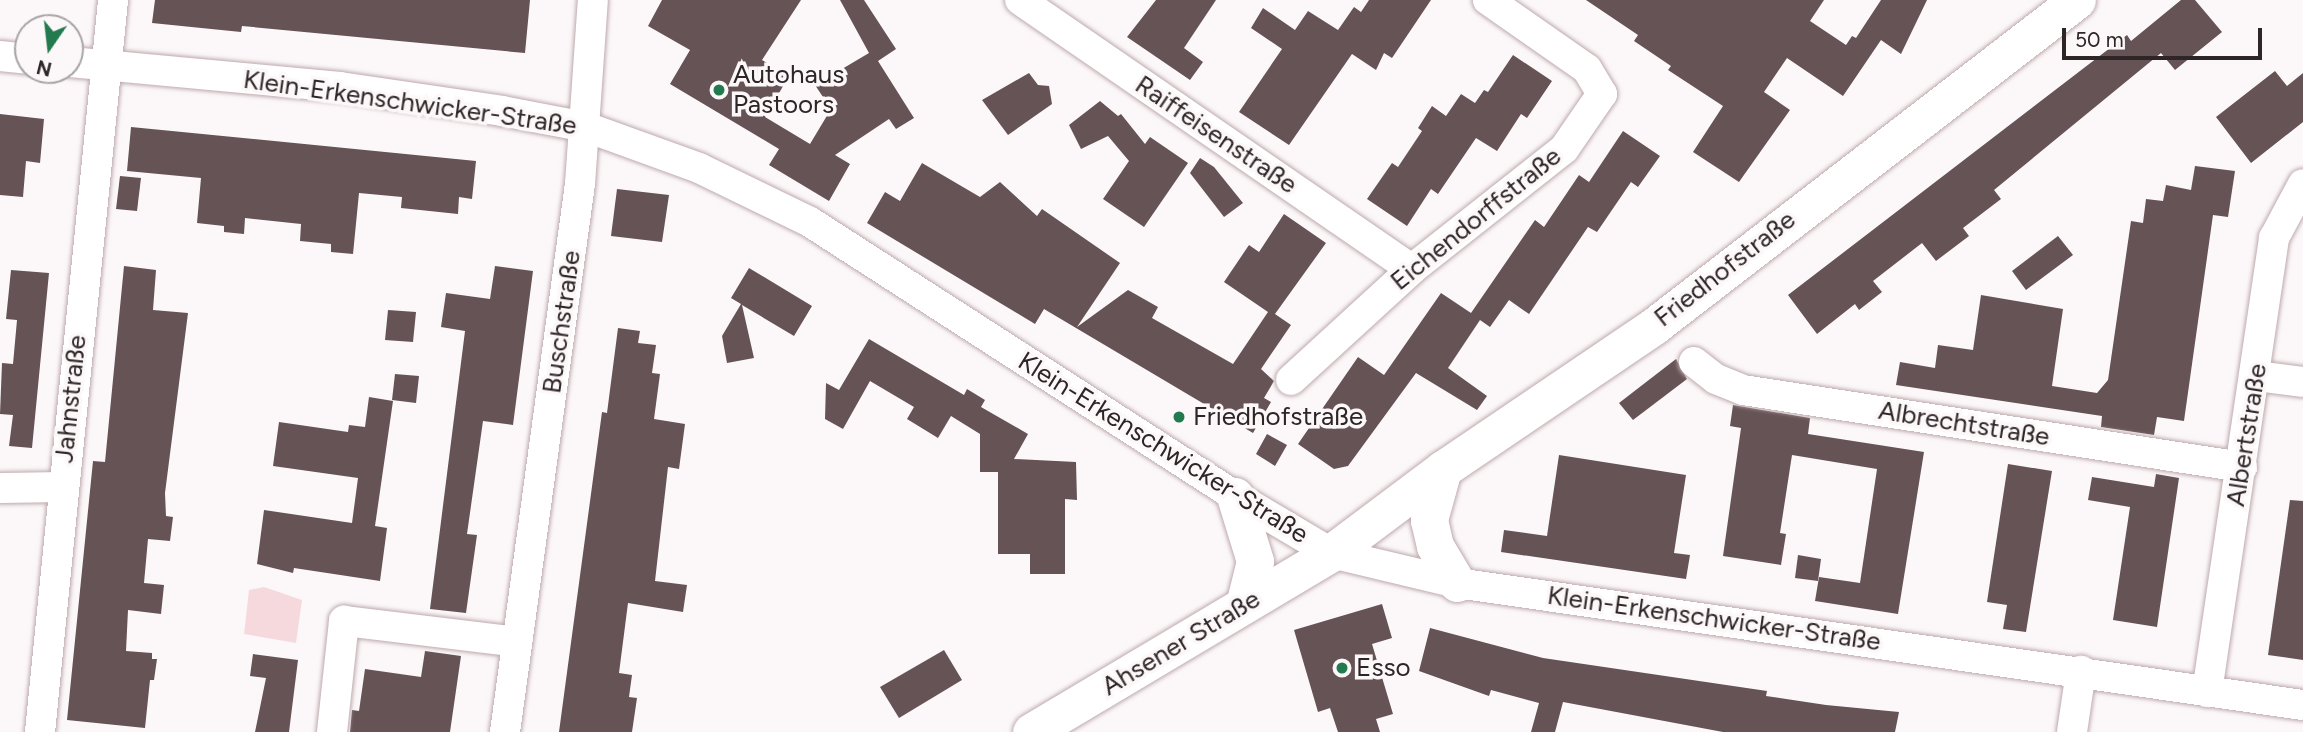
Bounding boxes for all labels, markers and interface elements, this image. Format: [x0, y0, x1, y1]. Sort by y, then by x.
north arrow [14, 14, 84, 84]
scale bar [2065, 14, 2264, 58]
text: 50 m [2075, 27, 2124, 52]
text: N [34, 55, 54, 81]
place label: Autohaus Pastoors [733, 59, 844, 120]
street label: Klein-Erkenschwicker-Straße [241, 64, 579, 142]
street label: Raiffeisenstraße [1129, 69, 1303, 201]
marker: Autohaus Pastoors [711, 82, 727, 98]
street label: Eichendorffstraße [1385, 141, 1567, 297]
street label: Friedhofstraße [1648, 204, 1802, 334]
street label: Buschstraße [537, 249, 587, 395]
street label: Jahnstraße [49, 333, 93, 465]
street label: Klein-Erkenschwicker-Straße [1012, 346, 1314, 550]
street label: Albertstraße [2220, 361, 2274, 509]
street label: Albrechtstraße [1876, 395, 2052, 453]
place label: Friedhofstraße [1193, 401, 1363, 433]
marker: Friedhofstraße [1171, 409, 1187, 425]
street label: Klein-Erkenschwicker-Straße [1545, 580, 1883, 658]
street label: Ahsener Straße [1096, 584, 1266, 702]
place label: Esso [1356, 652, 1411, 684]
marker: Esso [1334, 660, 1350, 676]

